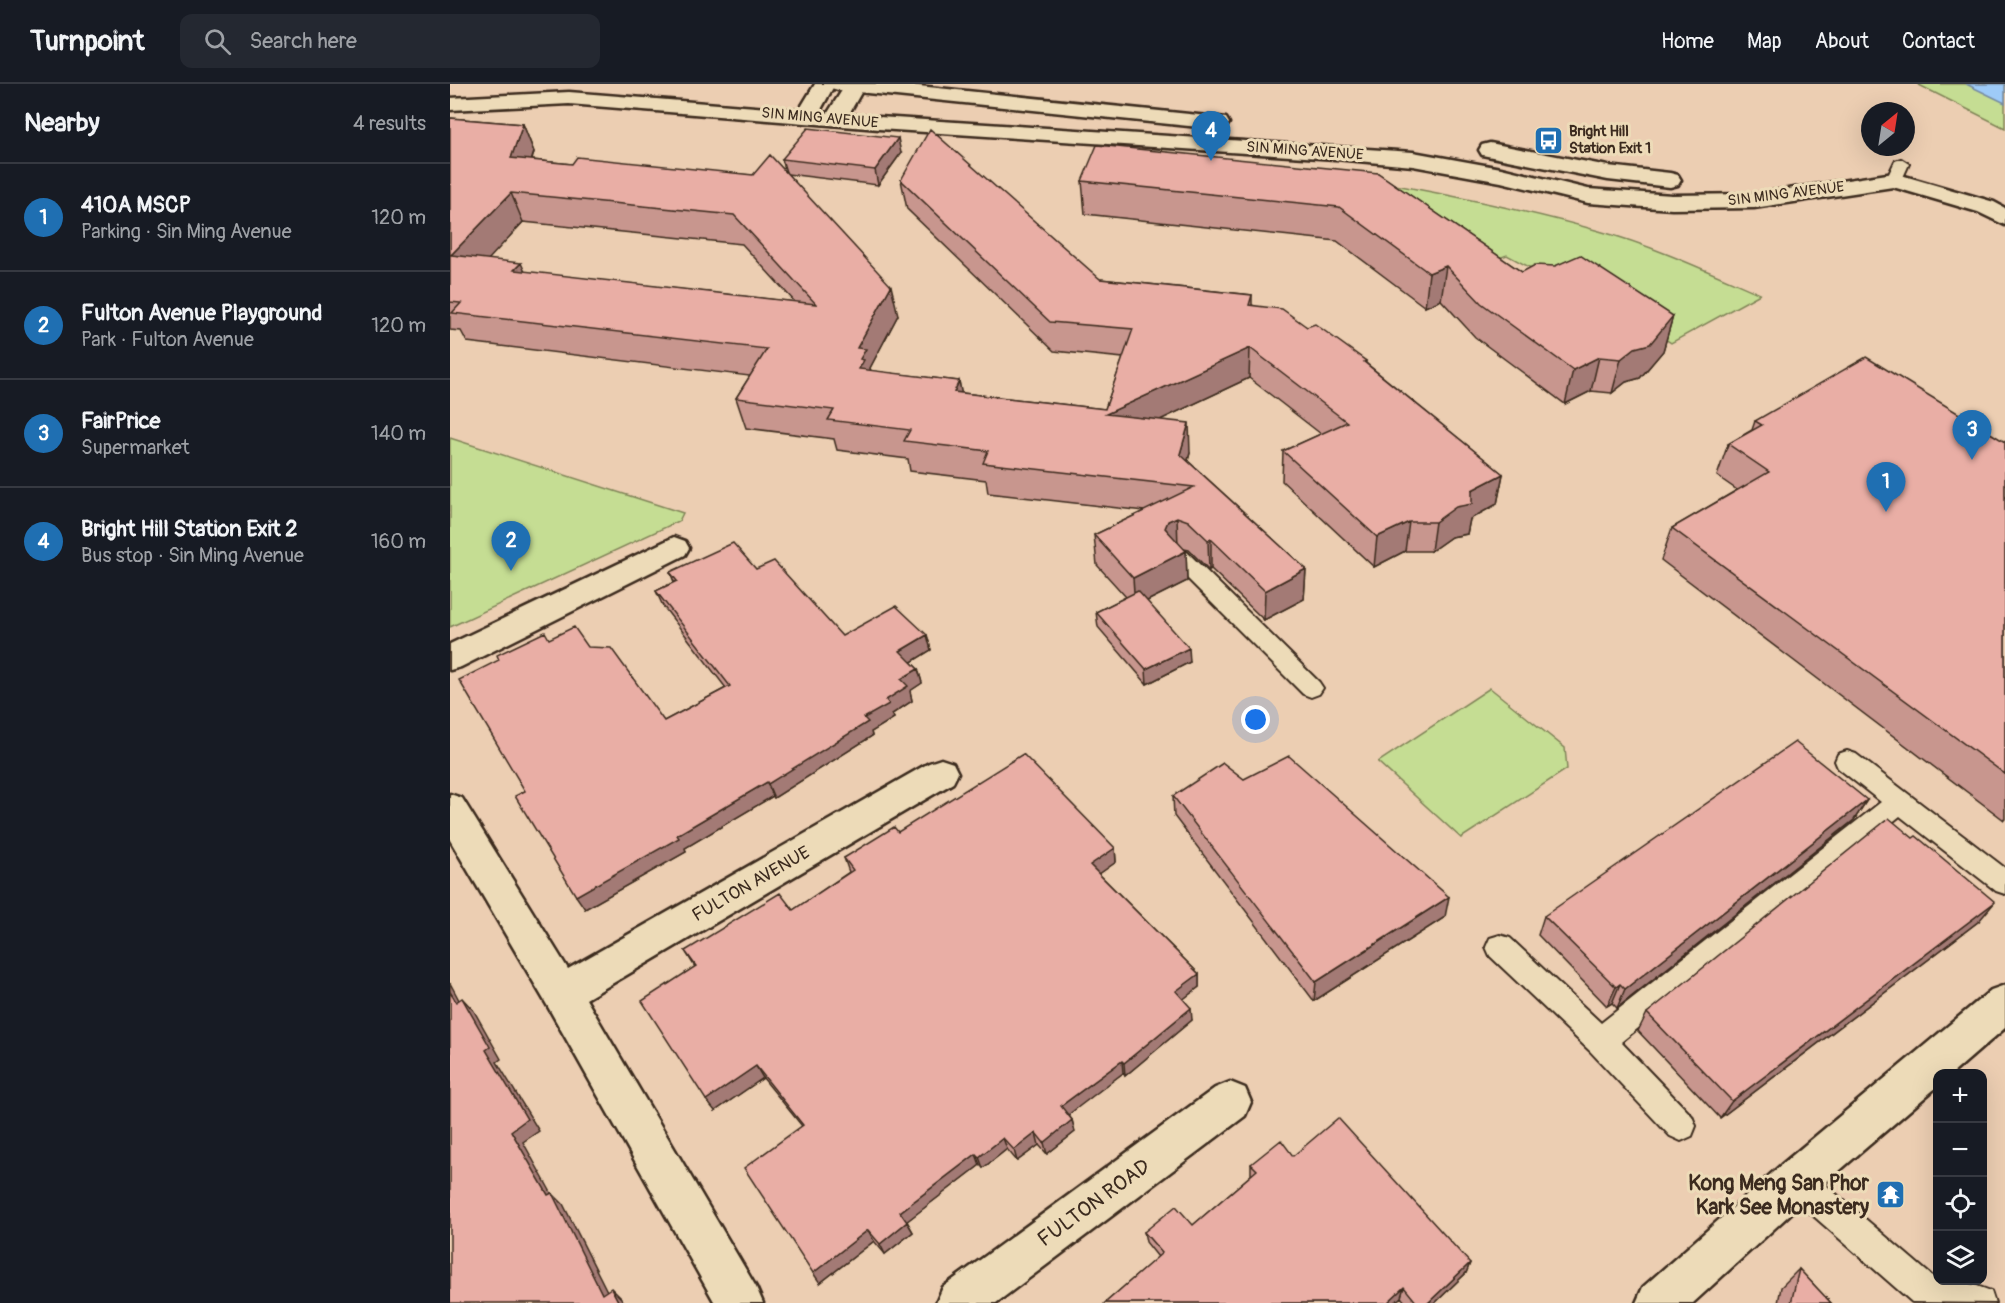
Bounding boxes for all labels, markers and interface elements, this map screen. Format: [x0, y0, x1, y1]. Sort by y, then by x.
search box [180, 14, 600, 68]
text: Turnpoint [30, 24, 144, 59]
icon: search [201, 25, 234, 58]
text: Search here [249, 27, 357, 55]
text: Home [1661, 28, 1714, 55]
text: Map [1747, 28, 1782, 55]
text: About [1815, 28, 1869, 55]
text: Contact [1902, 28, 1975, 55]
north arrow [1861, 102, 1915, 156]
street label: SIN MING AVENUE [761, 103, 880, 133]
text: Nearby [24, 107, 100, 139]
text: 4 results [353, 111, 426, 136]
pin: 4 [1192, 112, 1230, 161]
place label: Bright Hill Station Exit 1 [1569, 122, 1651, 158]
bus stop icon: Bright Hill Station Exit 1 [1532, 124, 1564, 156]
street label: SIN MING AVENUE [1246, 137, 1364, 165]
street label: SIN MING AVENUE [1727, 177, 1846, 211]
text: 410A MSCP [81, 191, 191, 219]
text: 1 [40, 205, 47, 230]
text: 120 m [371, 205, 426, 230]
text: Parking · Sin Ming Avenue [81, 219, 292, 244]
text: Fulton Avenue Playground [81, 299, 322, 327]
text: 2 [38, 313, 49, 338]
text: 120 m [371, 313, 426, 338]
text: Park · Fulton Avenue [81, 327, 254, 352]
text: FairPrice [81, 407, 160, 435]
pin: 3 [1952, 410, 1991, 460]
text: 3 [38, 421, 49, 446]
text: 140 m [371, 421, 426, 446]
text: Supermarket [81, 435, 190, 460]
pin: 1 [1866, 462, 1906, 512]
text: Bright Hill Station Exit 2 [81, 515, 298, 543]
pin: 2 [492, 522, 530, 571]
text: 4 [38, 529, 49, 554]
text: 160 m [371, 529, 426, 554]
text: Bus stop · Sin Ming Avenue [81, 543, 304, 568]
your location [1241, 705, 1270, 734]
street label: FULTON AVENUE [688, 841, 814, 927]
map controls [1933, 1069, 1987, 1285]
button: + [1933, 1069, 1987, 1123]
button: − [1933, 1123, 1987, 1177]
street label: FULTON ROAD [1032, 1153, 1156, 1253]
place label: Kong Meng San Phor Kark See Monastery [1688, 1170, 1869, 1221]
button: locate [1933, 1177, 1987, 1231]
temple icon: Kong Meng San Phor Kark See Monastery [1874, 1179, 1906, 1211]
button: layers [1933, 1231, 1987, 1285]

